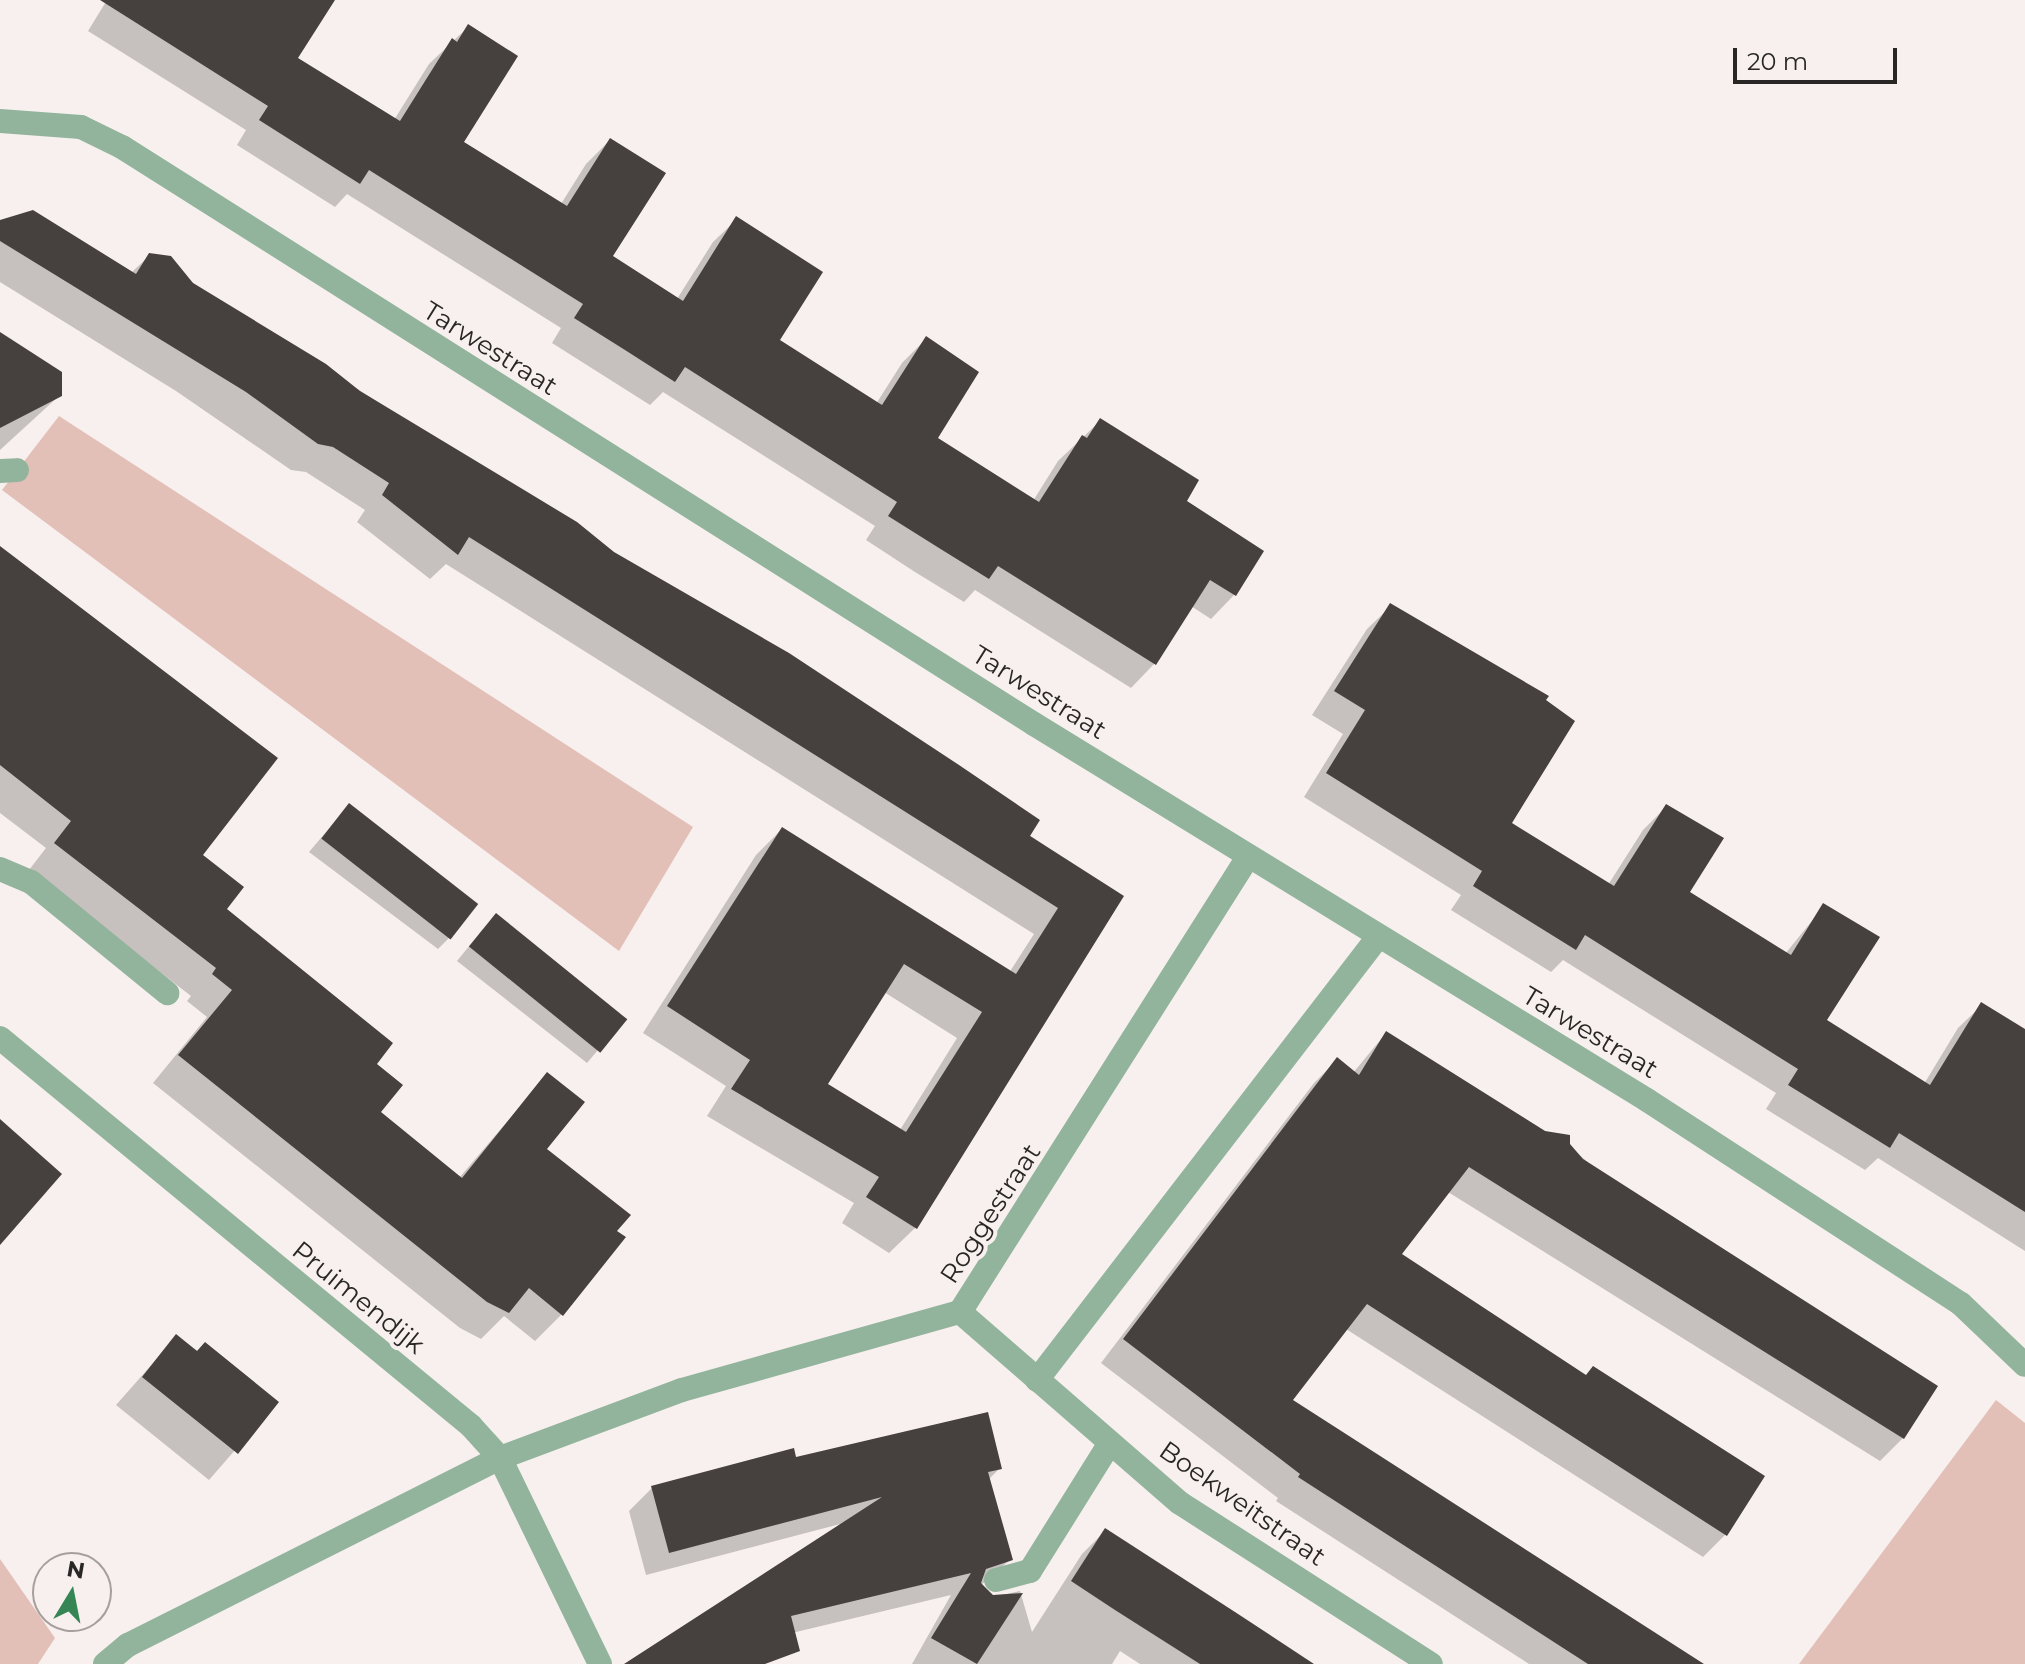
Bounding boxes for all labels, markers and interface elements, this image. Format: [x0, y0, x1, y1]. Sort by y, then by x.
scale bar [1737, 32, 1901, 82]
text: 20 m [1747, 47, 1808, 76]
street label: Tarwestraat [417, 295, 563, 403]
street label: Tarwestraat [966, 639, 1112, 747]
street label: Tarwestraat [1517, 980, 1663, 1086]
street label: Roggestraat [934, 1138, 1048, 1290]
street label: Pruimendijk [286, 1235, 430, 1361]
street label: Boekweitstraat [1153, 1435, 1331, 1573]
north arrow [32, 1552, 112, 1632]
text: N [65, 1555, 87, 1585]

